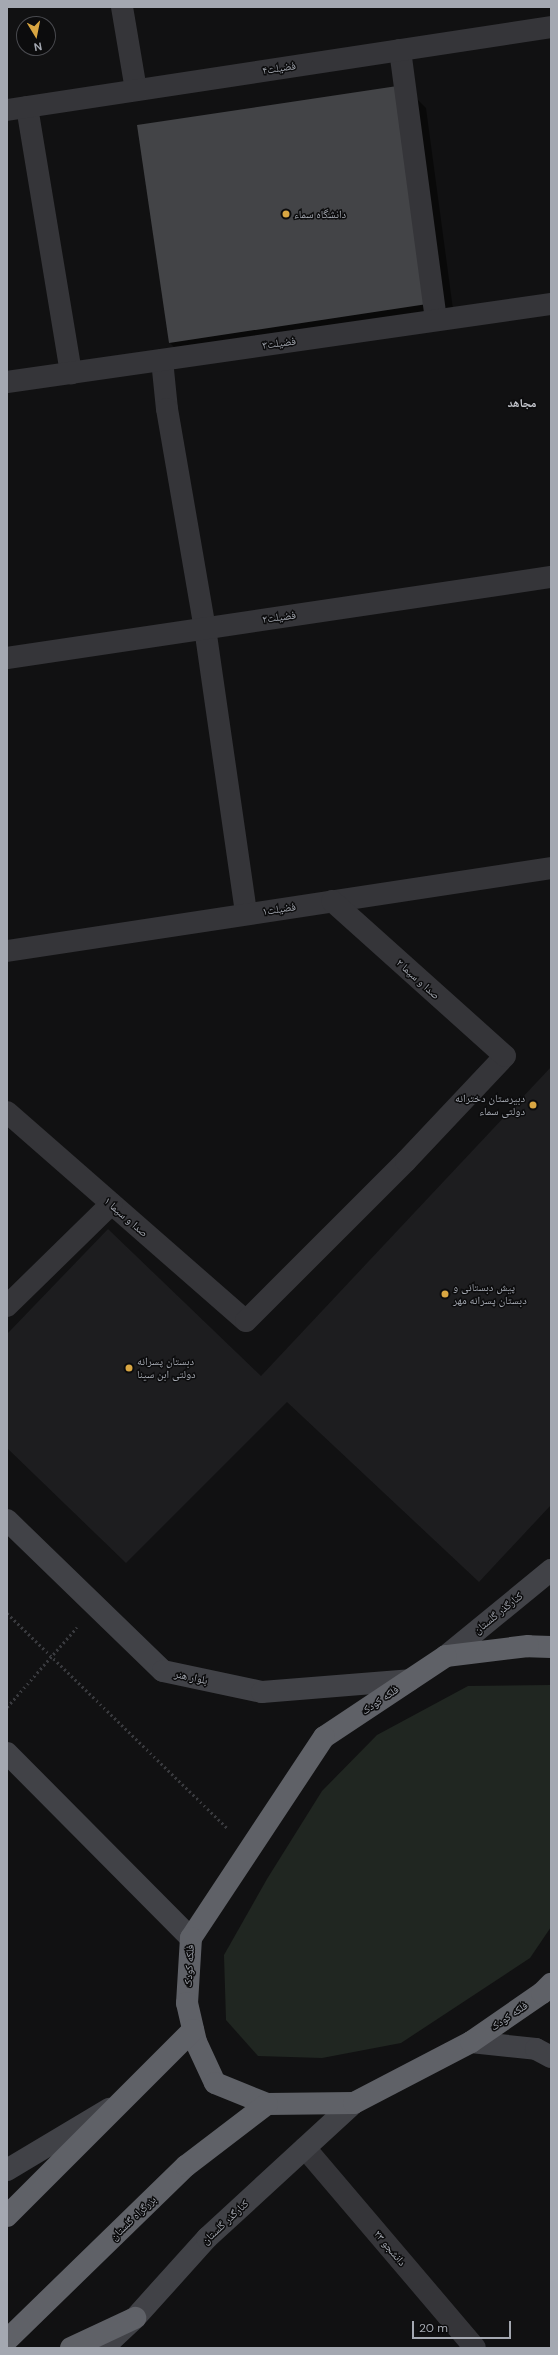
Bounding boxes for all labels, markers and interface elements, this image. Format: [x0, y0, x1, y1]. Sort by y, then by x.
north arrow [16, 16, 56, 56]
text: N [33, 39, 43, 54]
street label: فضیلت۴ [261, 59, 297, 77]
place label: دانشگاه سماء [294, 207, 346, 221]
marker: دانشگاه سماء [281, 209, 291, 219]
street label: فضیلت۳ [261, 334, 297, 352]
district label: مجاهد [507, 397, 537, 411]
street label: فضیلت۲ [261, 608, 297, 626]
street label: فضیلت۱ [261, 900, 297, 918]
street label: صدا و سیما ۲ [394, 956, 442, 1002]
place label: دبیرستان دخترانه دولتی سماء [455, 1092, 525, 1118]
marker: دبیرستان دخترانه دولتی سماء [528, 1100, 538, 1110]
street label: صدا و سیما ۱ [101, 1194, 151, 1240]
place label: پیش دبستانی و دبستان پسرانه مهر [453, 1281, 527, 1307]
marker: پیش دبستانی و دبستان پسرانه مهر [440, 1289, 450, 1299]
place label: دبستان پسرانه دولتی ابن سینا [137, 1355, 196, 1381]
marker: دبستان پسرانه دولتی ابن سینا [124, 1363, 134, 1373]
street label: کنارگذر گلستان [471, 1589, 525, 1637]
street label: بلوار هنر [173, 1667, 209, 1687]
street label: فلکه کودک [359, 1683, 401, 1717]
street label: فلکه کودک [181, 1944, 197, 1988]
street label: فلکه کودک [488, 1999, 530, 2033]
street label: بزرگراه گلستان [107, 2193, 159, 2243]
street label: کنارگذر گلستان [199, 2197, 251, 2247]
street label: دانشجو ۲۳ [371, 2227, 409, 2269]
scale bar [414, 2313, 513, 2339]
text: 20 m [419, 2320, 448, 2336]

